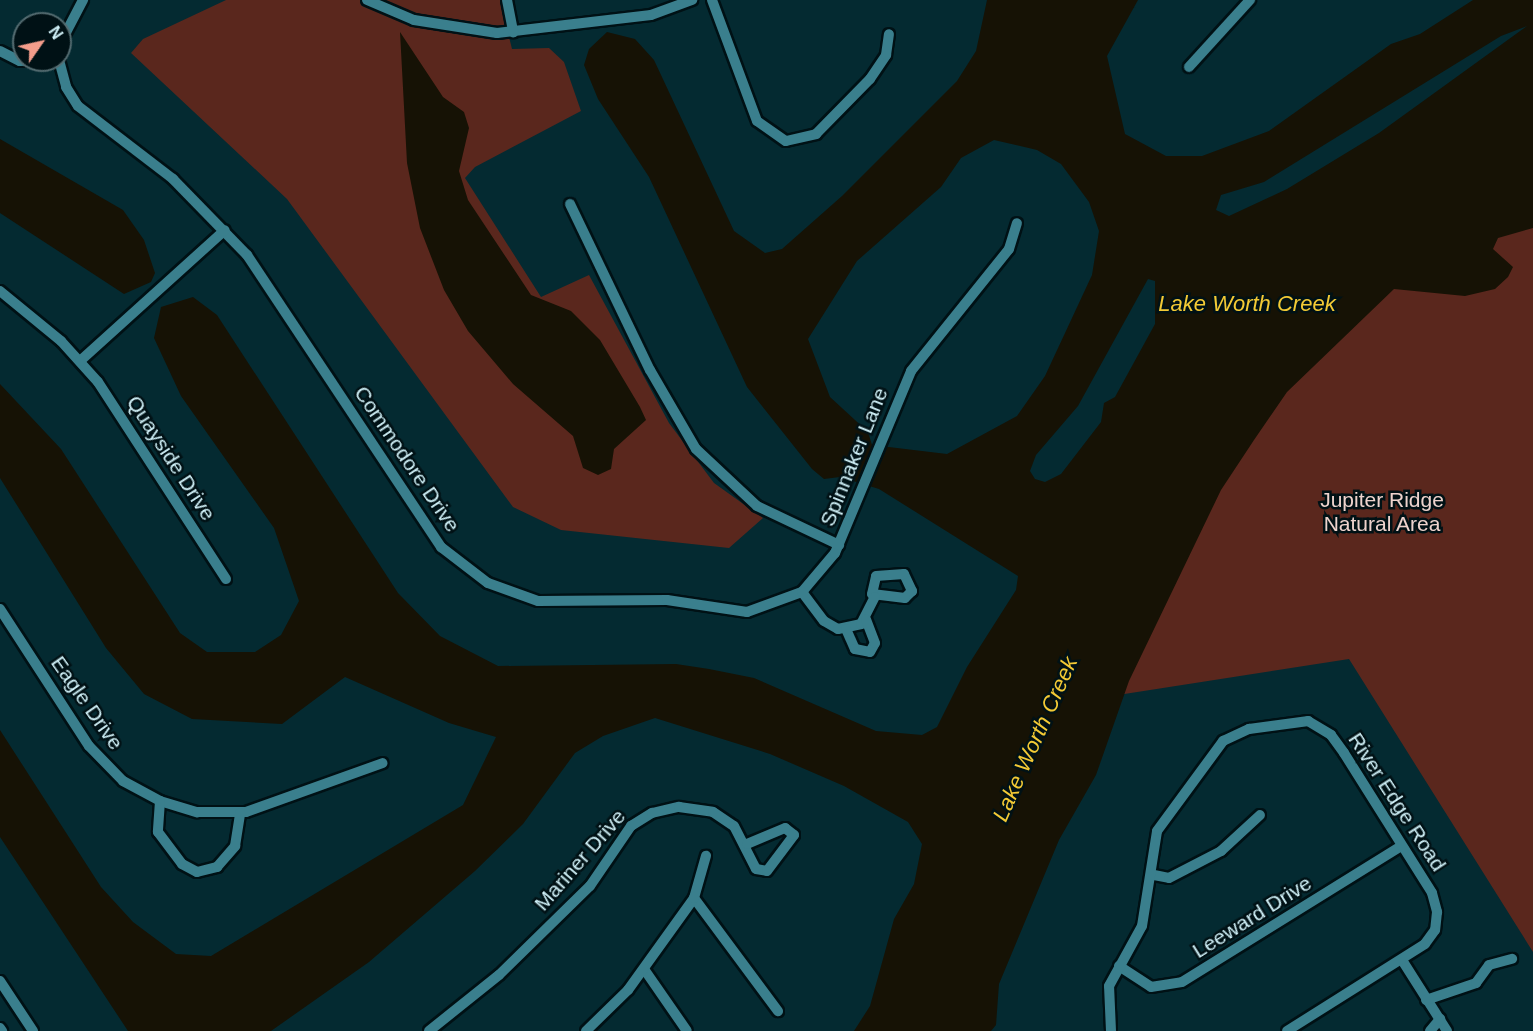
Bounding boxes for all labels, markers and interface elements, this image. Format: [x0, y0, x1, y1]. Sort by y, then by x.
north arrow [12, 12, 72, 72]
text: N [45, 23, 66, 42]
water label: Lake Worth Creek [1158, 291, 1336, 317]
street label: Commodore Drive [349, 381, 465, 537]
street label: Spinnaker Lane [815, 384, 893, 530]
street label: Quayside Drive [121, 391, 221, 525]
park label: Jupiter Ridge Natural Area [1320, 487, 1444, 537]
street label: Eagle Drive [46, 651, 128, 755]
water label: Lake Worth Creek [987, 653, 1083, 825]
street label: River Edge Road [1343, 728, 1451, 876]
street label: Mariner Drive [529, 804, 631, 916]
street label: Leeward Drive [1188, 870, 1316, 964]

